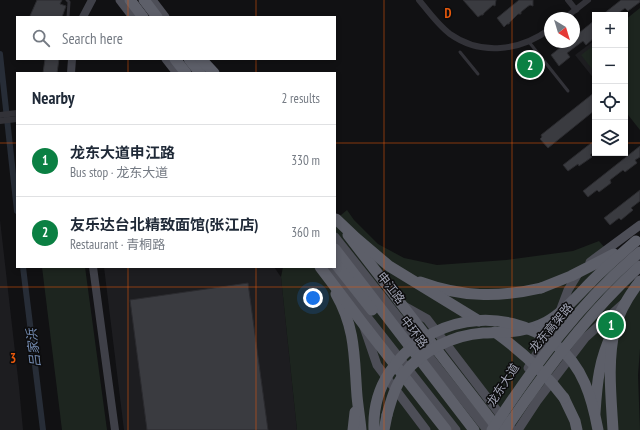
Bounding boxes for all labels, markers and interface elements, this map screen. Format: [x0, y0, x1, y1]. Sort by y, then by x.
text: D [445, 5, 452, 22]
north arrow [544, 12, 580, 48]
map controls [592, 12, 628, 156]
button: + [592, 12, 628, 48]
search box [16, 16, 336, 60]
icon: search [30, 27, 52, 49]
text: Search here [62, 29, 123, 48]
button: − [592, 48, 628, 84]
pin: 2 [517, 50, 543, 80]
button: locate [592, 84, 628, 120]
text: Nearby [32, 87, 75, 109]
text: 2 results [281, 90, 320, 107]
button: layers [592, 120, 628, 156]
text: 龙东大道申江路 [70, 143, 175, 162]
text: 1 [42, 152, 48, 169]
text: 330 m [291, 152, 320, 169]
text: Bus stop · 龙东大道 [70, 164, 168, 181]
text: 友乐达台北精致面馆(张江店) [70, 215, 258, 234]
text: 2 [42, 224, 48, 241]
text: 360 m [291, 224, 320, 241]
text: Restaurant · 青桐路 [70, 236, 165, 253]
street label: 申江路 [374, 269, 408, 306]
your location [303, 288, 323, 308]
street label: 龙东高架路 [526, 300, 576, 355]
pin: 1 [598, 310, 624, 340]
street label: 中环路 [398, 313, 431, 351]
water label: 吕家浜 [23, 327, 44, 368]
text: 3 [10, 350, 16, 367]
street label: 龙东大道 [483, 361, 522, 409]

